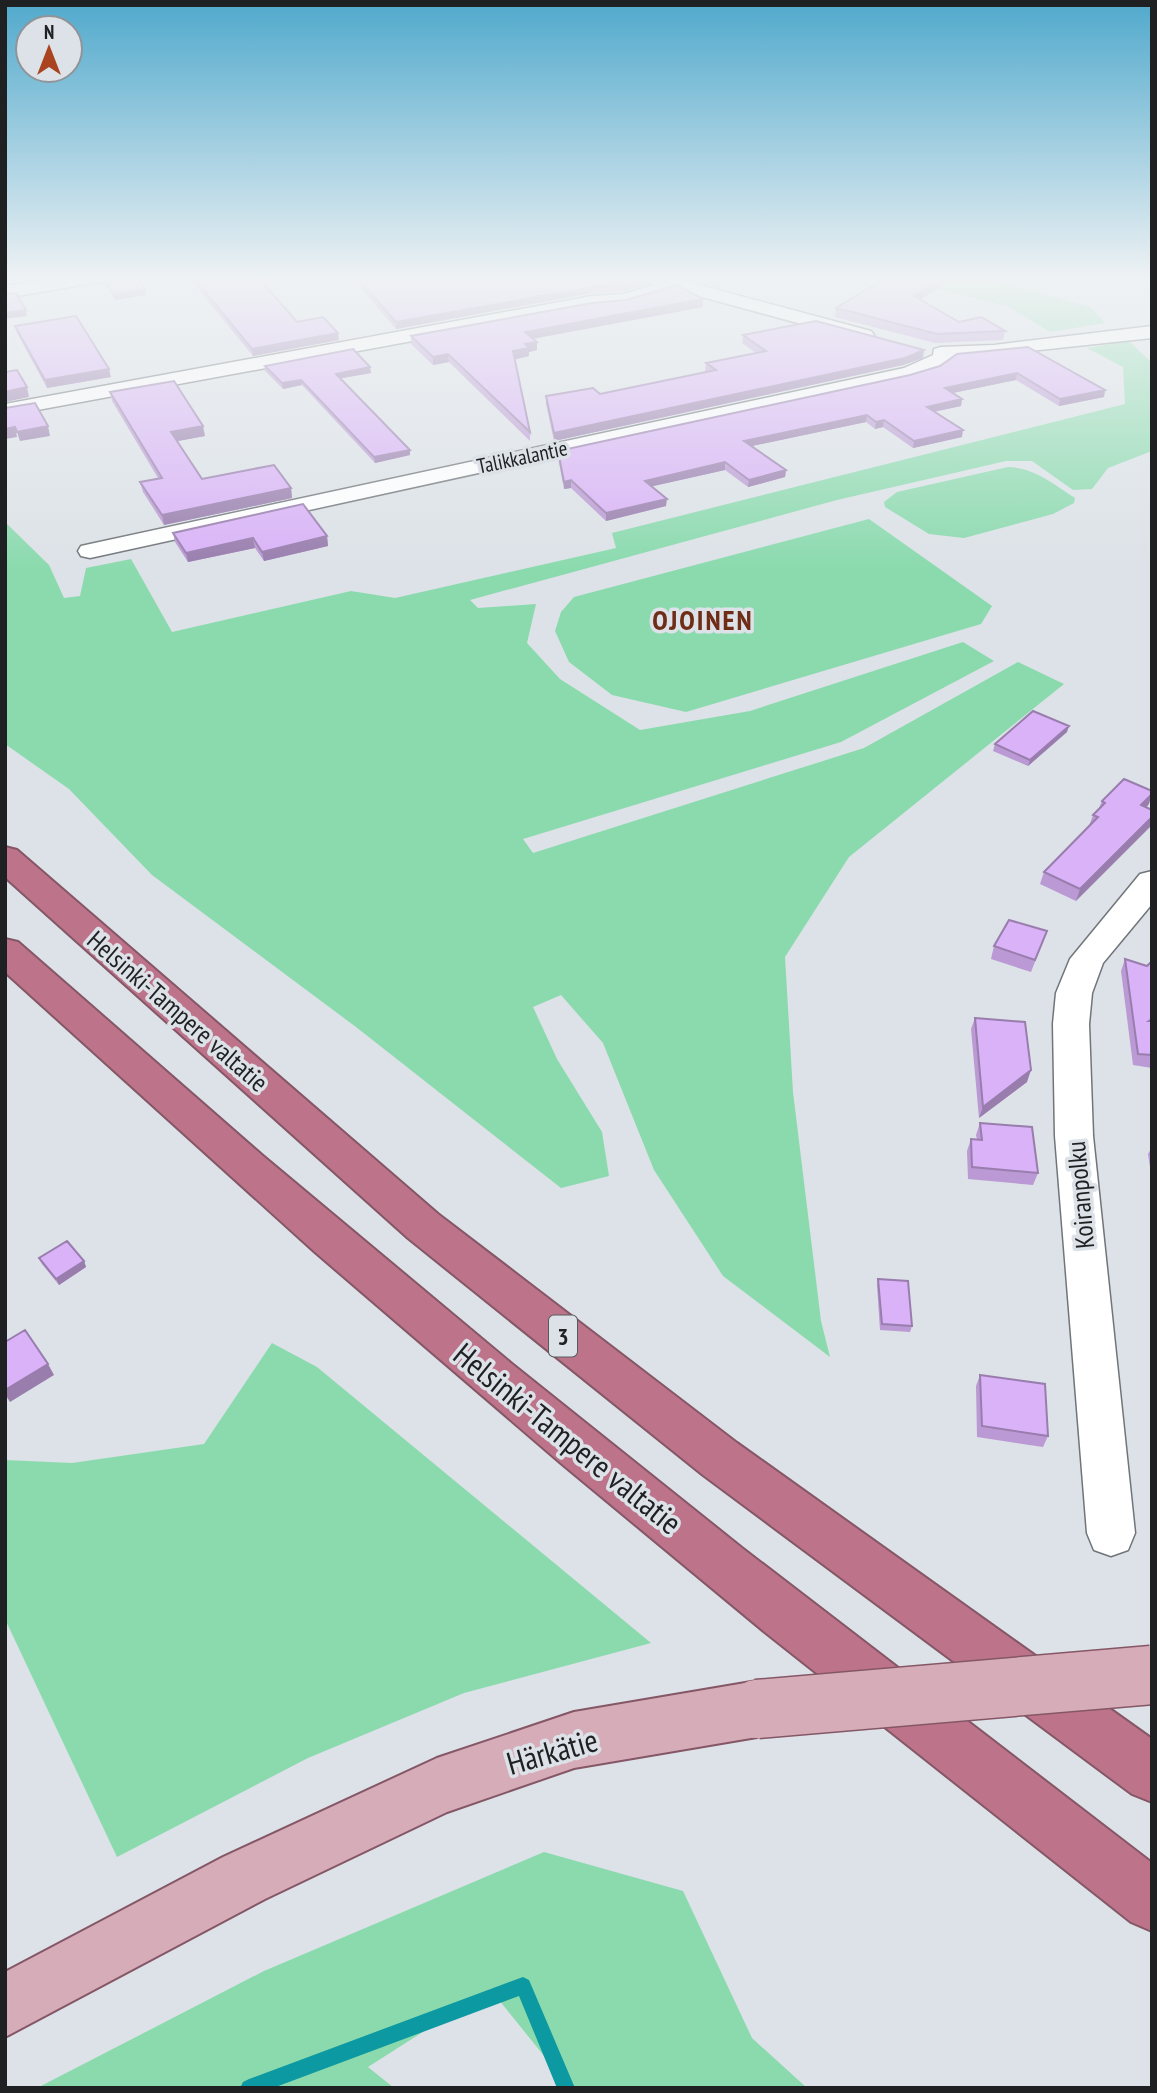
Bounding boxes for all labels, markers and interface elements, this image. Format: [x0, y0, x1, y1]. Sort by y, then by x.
north arrow [14, 14, 84, 84]
text: N [44, 20, 54, 44]
street label: Talikkalantie [474, 434, 570, 480]
district label: OJOINEN [652, 601, 754, 638]
street label: Helsinki-Tampere valtatie [81, 923, 275, 1099]
street label: Koiranpolku [1059, 1140, 1101, 1250]
road number: 3 [549, 1316, 577, 1356]
street label: Helsinki-Tampere valtatie [445, 1333, 691, 1543]
street label: Härkätie [502, 1718, 602, 1784]

